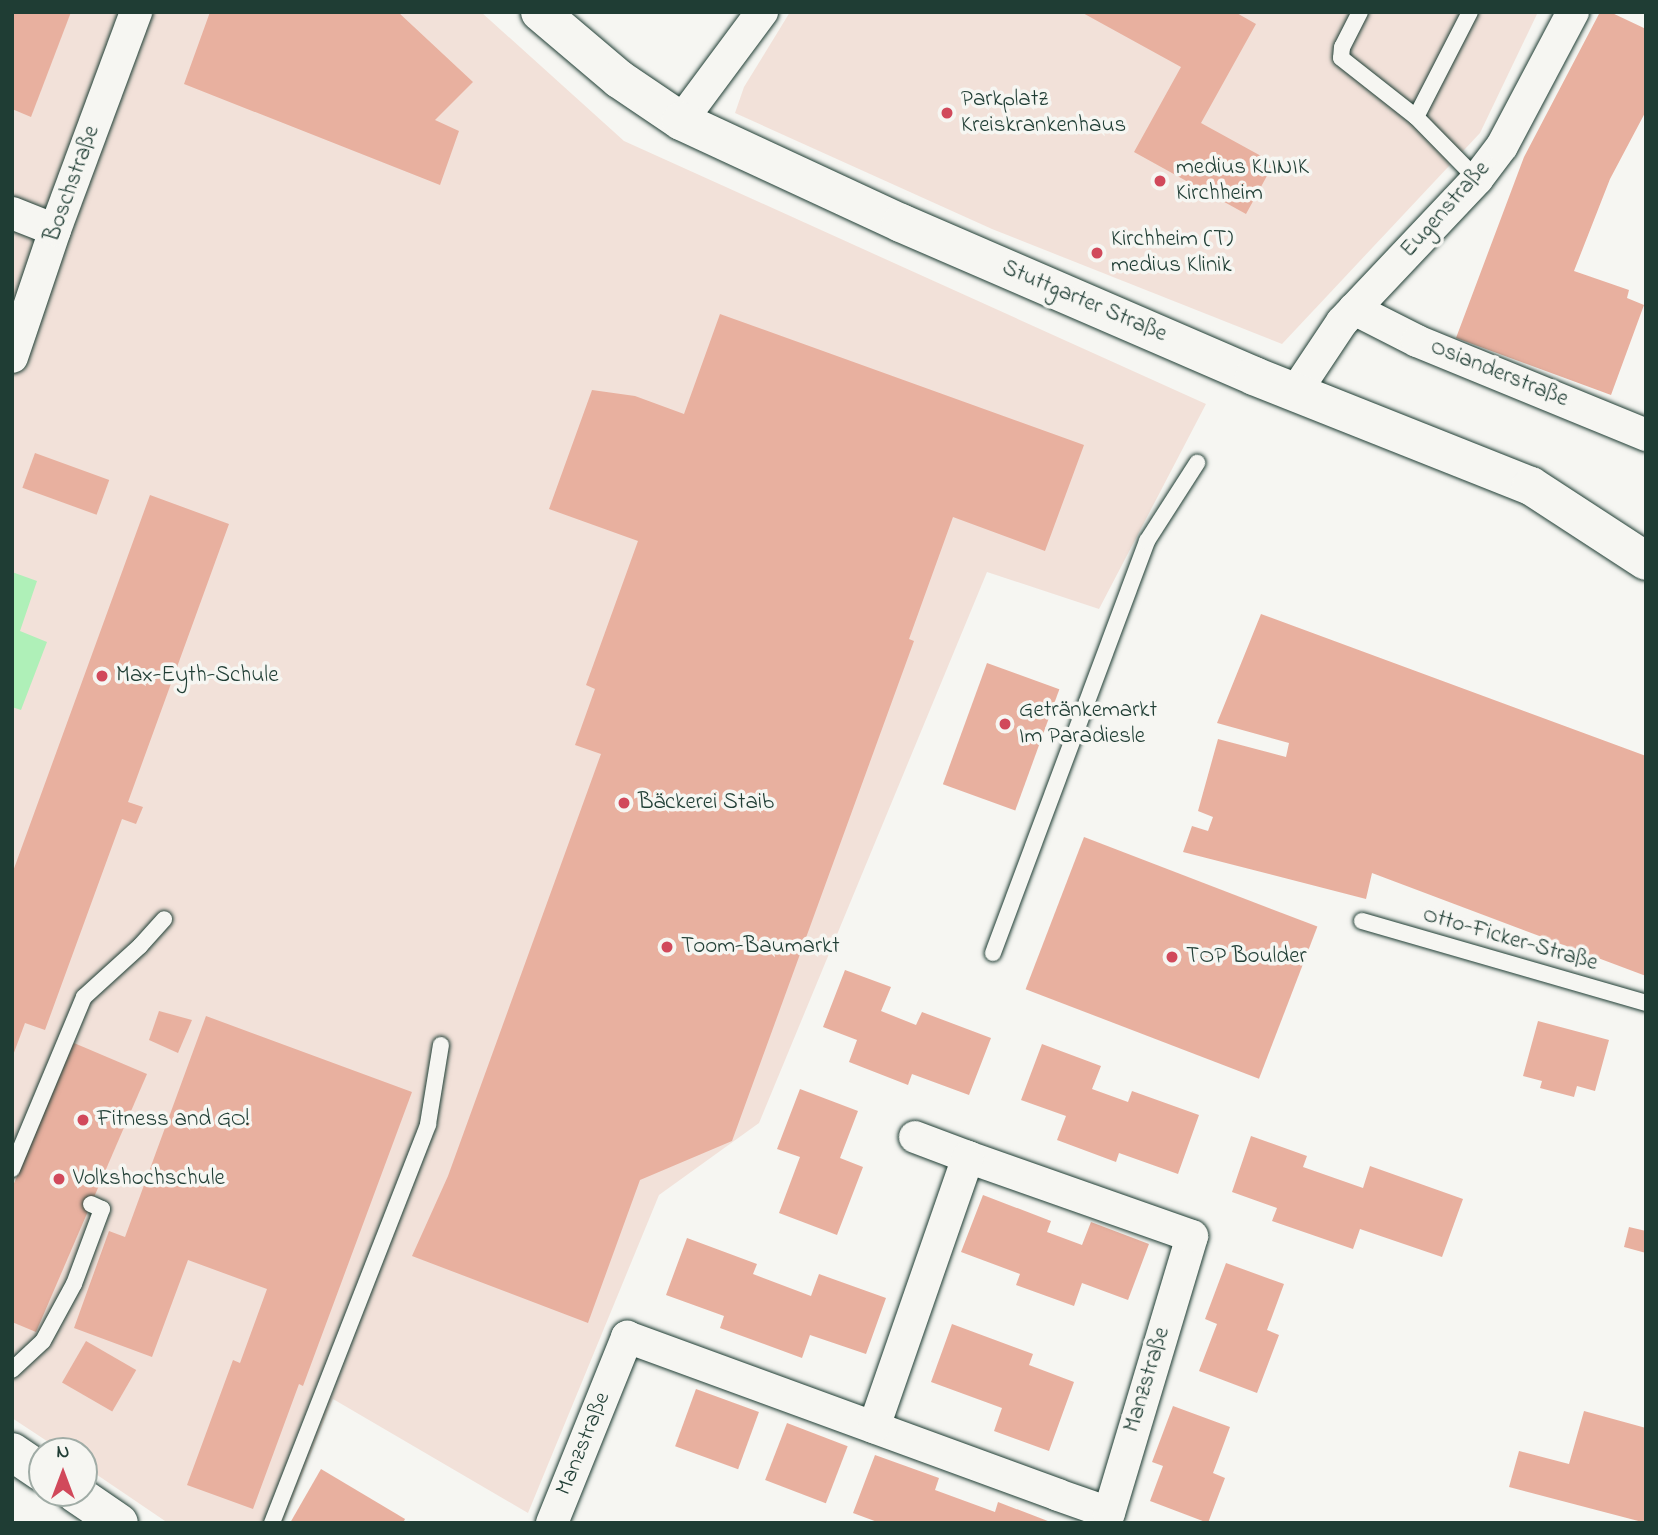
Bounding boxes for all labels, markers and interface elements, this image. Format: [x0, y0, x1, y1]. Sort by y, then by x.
place label: Parkplatz Kreiskrankenhaus [961, 86, 1126, 140]
marker: Parkplatz Kreiskrankenhaus [939, 105, 955, 121]
street label: Boschstraße [39, 122, 107, 246]
place label: medius KLINIK Kirchheim [1176, 154, 1309, 208]
street label: Eugenstraße [1395, 156, 1497, 264]
marker: medius KLINIK Kirchheim [1150, 171, 1170, 191]
place label: Kirchheim (T) medius Klinik [1111, 226, 1233, 280]
marker: Kirchheim (T) medius Klinik [1089, 245, 1105, 261]
street label: Stuttgarter Straße [997, 255, 1171, 349]
street label: Osianderstraße [1426, 334, 1572, 414]
place label: Max-Eyth-Schule [116, 662, 278, 690]
marker: Max-Eyth-Schule [94, 668, 110, 684]
place label: Getränkemarkt Im Paradiesle [1019, 697, 1157, 751]
marker: Getränkemarkt Im Paradiesle [997, 716, 1013, 732]
place label: Bäckerei Staib [638, 789, 774, 817]
marker: Bäckerei Staib [616, 795, 632, 811]
street label: Otto-Ficker-Straße [1419, 902, 1601, 978]
place label: Toom-Baumarkt [681, 933, 840, 961]
marker: Toom-Baumarkt [659, 939, 675, 955]
place label: TOP Boulder [1186, 943, 1307, 971]
marker: TOP Boulder [1164, 949, 1180, 965]
place label: Fitness and GO! [97, 1106, 249, 1134]
marker: Fitness and GO! [75, 1112, 91, 1128]
place label: Volkshochschule [73, 1165, 225, 1193]
marker: Volkshochschule [51, 1171, 67, 1187]
street label: Manzstraße [1119, 1324, 1177, 1436]
street label: Manzstraße [551, 1388, 617, 1500]
north arrow [28, 1437, 98, 1507]
text: N [57, 1439, 69, 1466]

